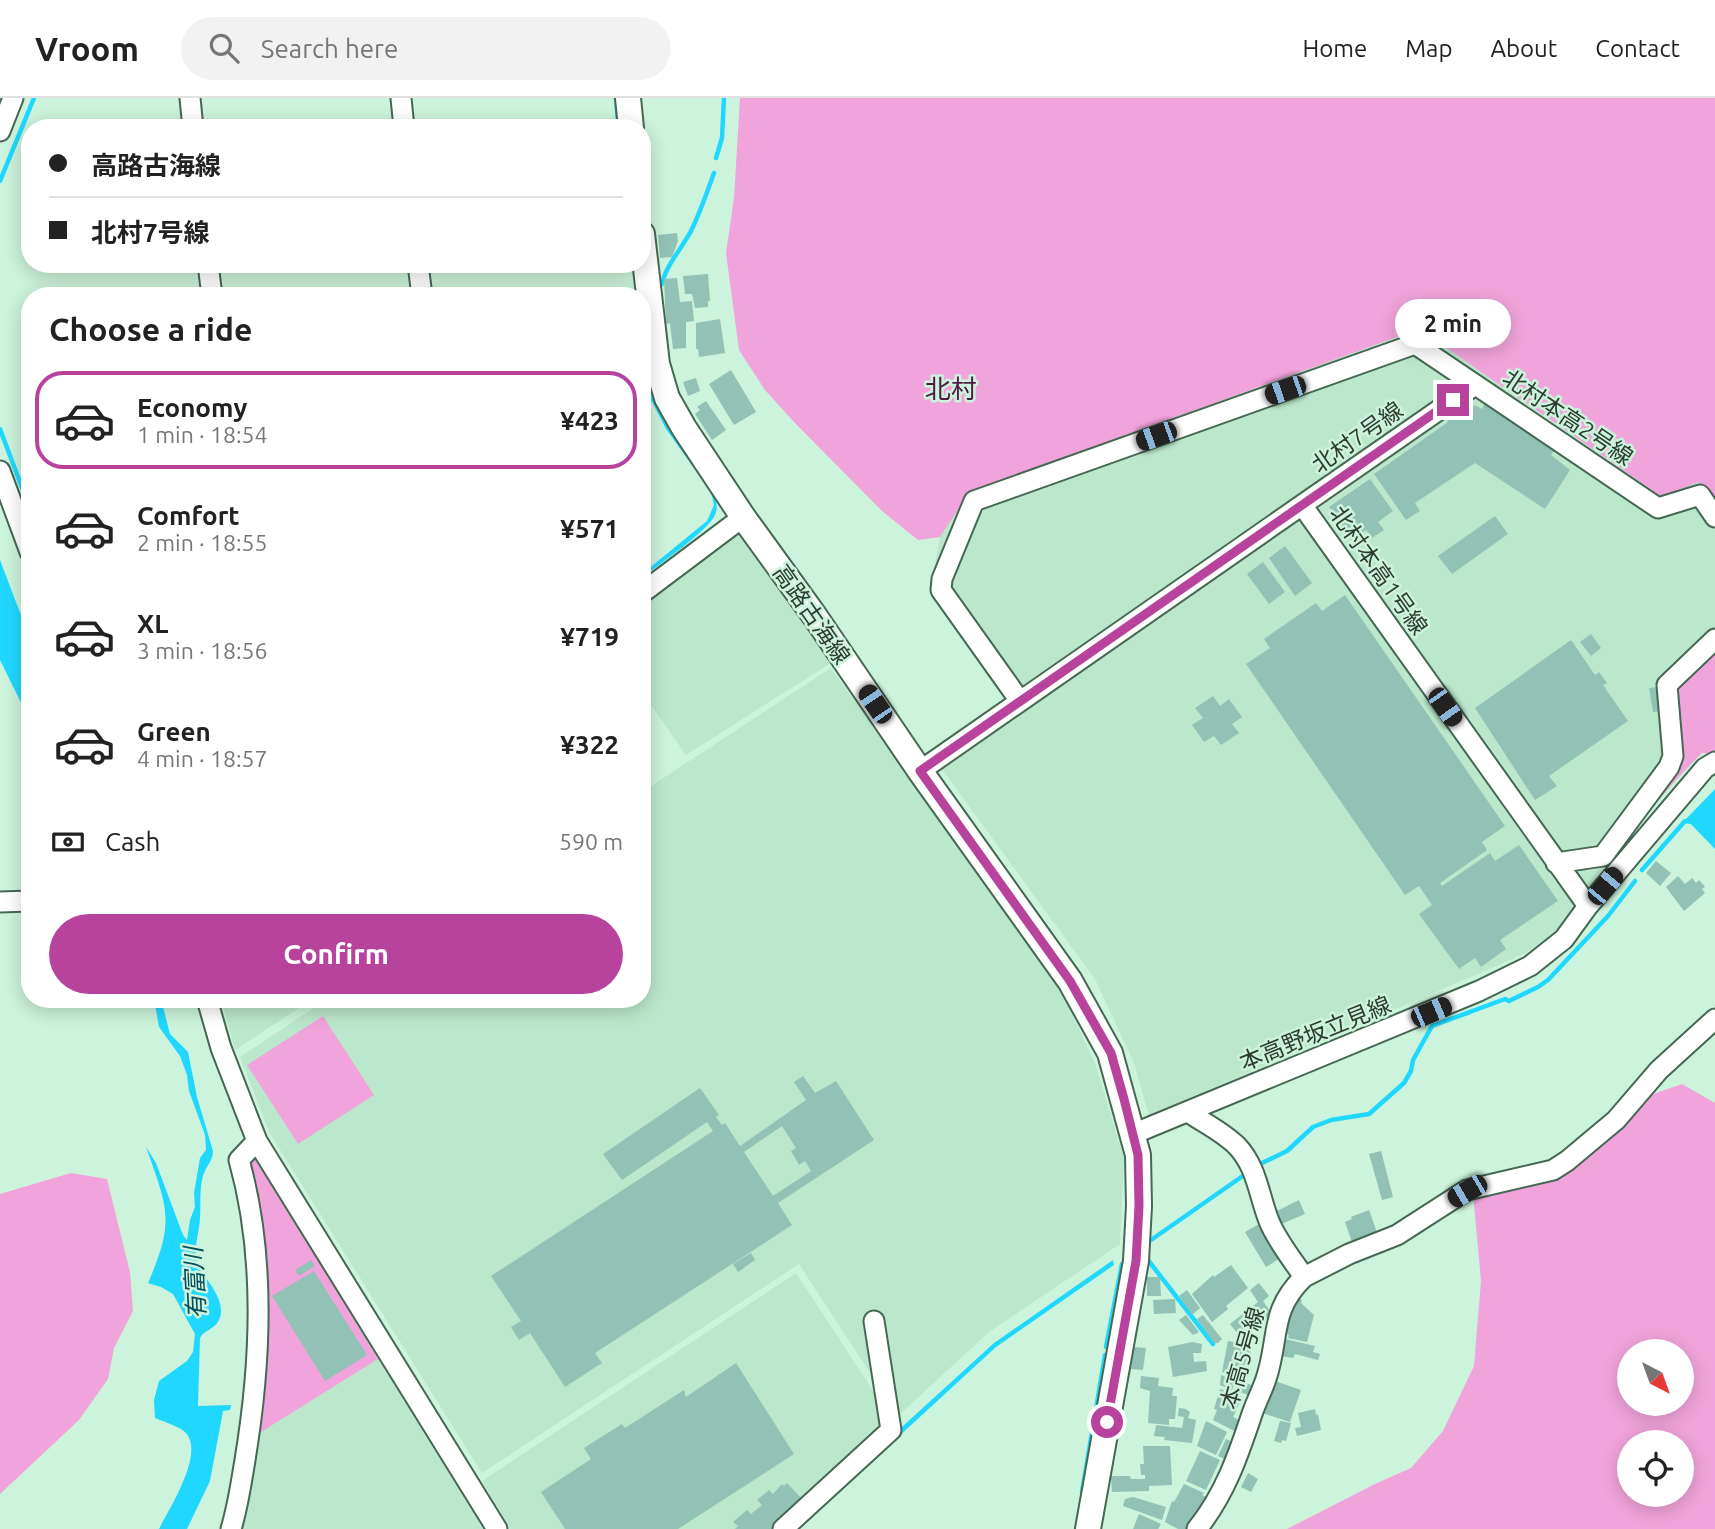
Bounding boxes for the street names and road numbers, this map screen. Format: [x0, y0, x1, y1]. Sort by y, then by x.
street label: 北村本高2号線 [1498, 364, 1638, 470]
street label: 北村7号線 [1307, 397, 1407, 477]
street label: 北村本高1号線 [1325, 501, 1433, 639]
street label: 高路古海線 [769, 560, 855, 668]
street label: 本高野坂立見線 [1236, 991, 1394, 1075]
street label: 本高5号線 [1216, 1304, 1268, 1412]

